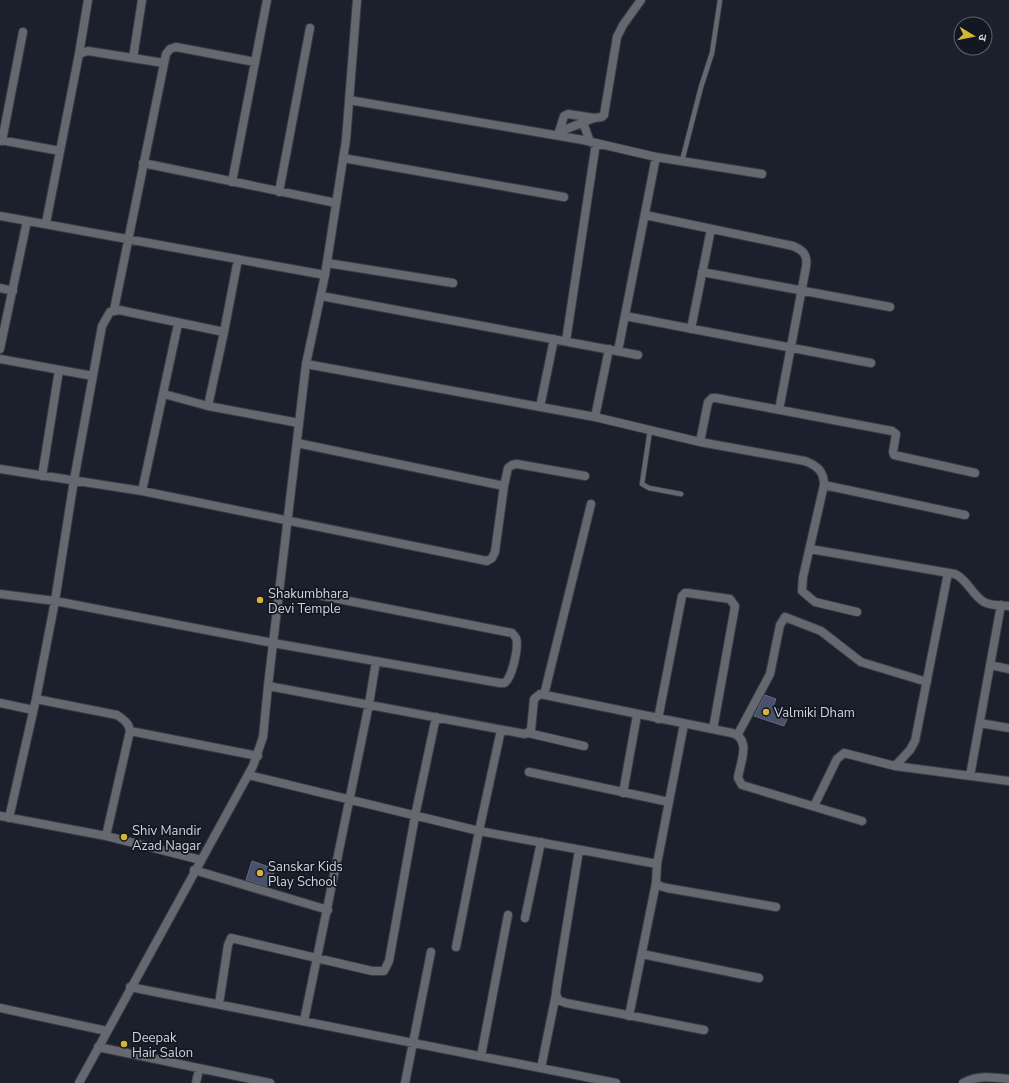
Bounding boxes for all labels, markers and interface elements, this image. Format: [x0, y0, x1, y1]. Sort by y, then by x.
north arrow [953, 16, 993, 56]
text: उ [974, 33, 990, 43]
place label: Shakumbhara Devi Temple [268, 585, 349, 618]
marker: Shakumbhara Devi Temple [255, 595, 265, 605]
place label: Valmiki Dham [773, 704, 855, 722]
marker: Valmiki Dham [761, 707, 771, 717]
place label: Shiv Mandir Azad Nagar [132, 822, 201, 855]
marker: Shiv Mandir Azad Nagar [119, 832, 129, 842]
place label: Sanskar Kids Play School [268, 858, 343, 891]
marker: Sanskar Kids Play School [255, 868, 265, 878]
place label: Deepak Hair Salon [132, 1029, 193, 1062]
marker: Deepak Hair Salon [119, 1039, 129, 1049]

